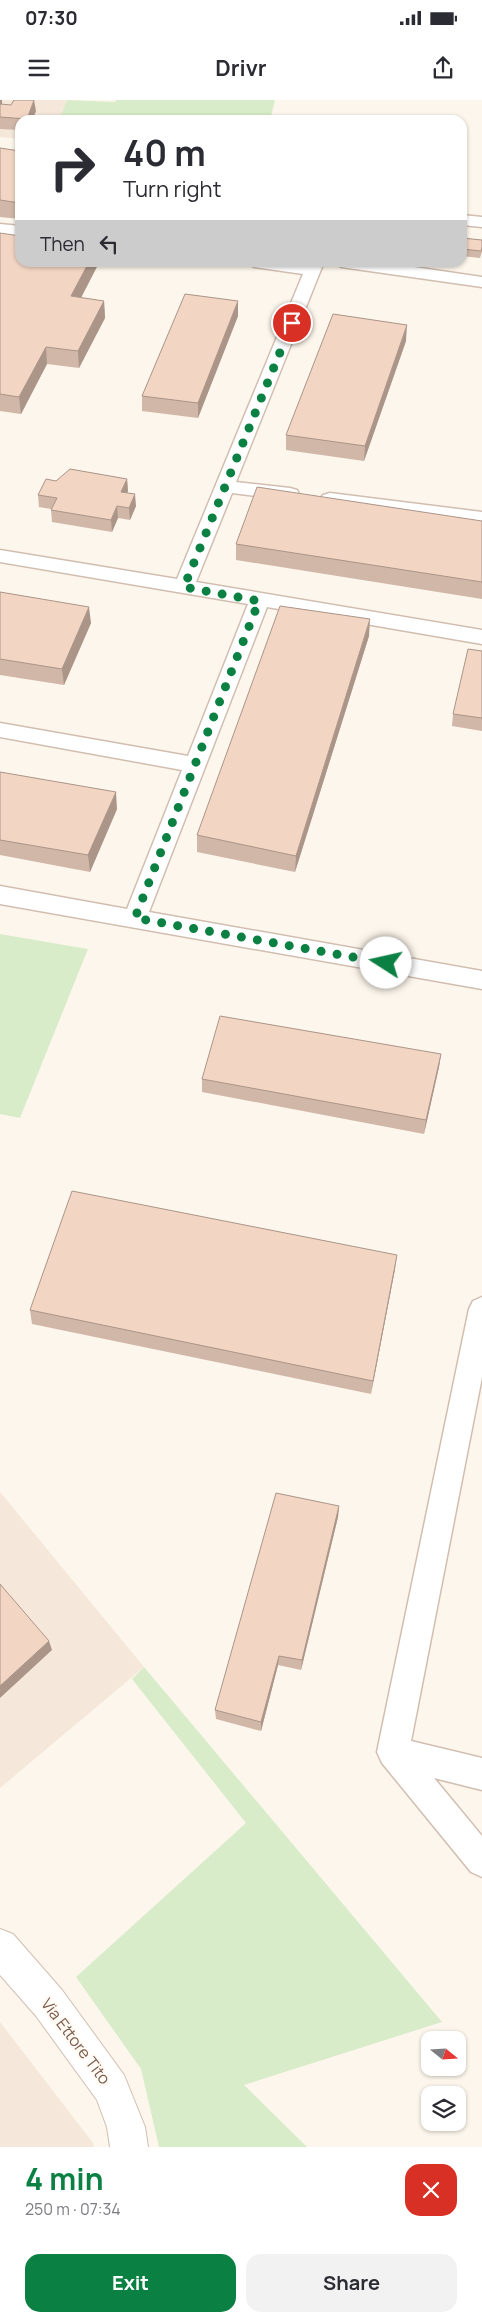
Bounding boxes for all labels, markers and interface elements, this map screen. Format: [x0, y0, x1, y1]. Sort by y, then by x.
text: 07:30 [25, 5, 78, 31]
text: Drivr [215, 53, 267, 83]
icon: menu [25, 54, 53, 82]
icon: share [429, 54, 457, 82]
text: 40 m [123, 129, 206, 177]
icon: right [40, 135, 105, 200]
text: Turn right [123, 174, 221, 204]
icon: left [95, 230, 123, 258]
text: Then [40, 231, 85, 257]
pin [271, 302, 313, 344]
icon: arrive [278, 309, 306, 337]
position arrow [359, 936, 411, 988]
street label: Via Ettore Tito [36, 1993, 116, 2089]
north arrow [421, 2031, 466, 2076]
map controls [421, 2031, 466, 2131]
button: layers [421, 2086, 466, 2131]
text: 4 min [25, 2158, 103, 2199]
button: close [405, 2164, 457, 2216]
text: 250 m · 07:34 [25, 2198, 121, 2220]
button: Exit [25, 2254, 236, 2312]
button: Share [246, 2254, 457, 2312]

